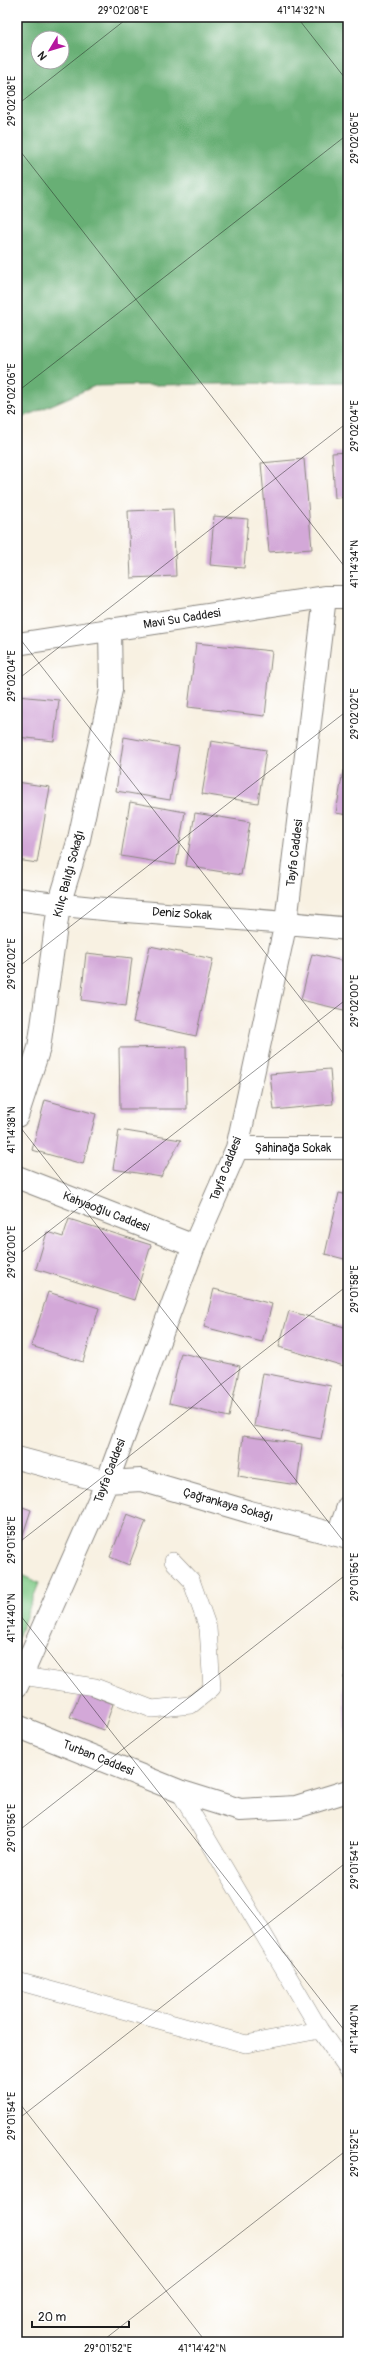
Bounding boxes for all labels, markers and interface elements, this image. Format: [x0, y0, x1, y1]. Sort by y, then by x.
text: 29°02'08"E [98, 5, 148, 17]
text: 41°14'32"N [277, 5, 325, 17]
north arrow [30, 30, 70, 70]
text: N [35, 48, 50, 63]
text: 29°02'08"E [6, 76, 18, 126]
text: 29°02'06"E [349, 112, 361, 164]
text: 29°02'06"E [6, 363, 18, 415]
text: 29°02'04"E [349, 400, 361, 452]
text: 41°14'34"N [349, 540, 361, 588]
street label: Mavi Su Caddesi [142, 605, 222, 633]
text: 29°02'04"E [6, 650, 18, 702]
text: 29°02'02"E [349, 688, 361, 740]
street label: Tayfa Caddesi [283, 819, 307, 887]
street label: Kılıç Balığı Sokağı [50, 829, 88, 919]
street label: Deniz Sokak [152, 904, 212, 924]
text: 29°02'02"E [6, 938, 18, 990]
text: 29°02'00"E [349, 975, 361, 1027]
text: 41°14'38"N [6, 1106, 18, 1154]
street label: Tayfa Caddesi [207, 1135, 245, 1203]
street label: Şahinağa Sokak [255, 1141, 331, 1156]
street label: Kahyaoğlu Caddesi [61, 1189, 151, 1235]
text: 29°02'00"E [6, 1226, 18, 1278]
text: 29°01'58"E [349, 1265, 361, 1313]
street label: Tayfa Caddesi [91, 1437, 129, 1505]
street label: Çağrankaya Sokağı [181, 1485, 275, 1525]
text: 29°01'58"E [6, 1516, 18, 1564]
text: 29°01'56"E [349, 1553, 361, 1601]
text: 41°14'40"N [6, 1593, 18, 1643]
street label: Turban Caddesi [60, 1737, 136, 1779]
text: 29°01'56"E [6, 1804, 18, 1852]
text: 29°01'54"E [349, 1841, 361, 1889]
text: 41°14'40"N [349, 2004, 361, 2054]
text: 29°01'54"E [6, 2092, 18, 2140]
text: 29°01'52"E [349, 2129, 361, 2177]
scale bar [32, 2303, 129, 2329]
text: 20 m [38, 2310, 67, 2325]
text: 29°01'52"E [84, 2343, 132, 2355]
text: 41°14'42"N [178, 2343, 226, 2355]

